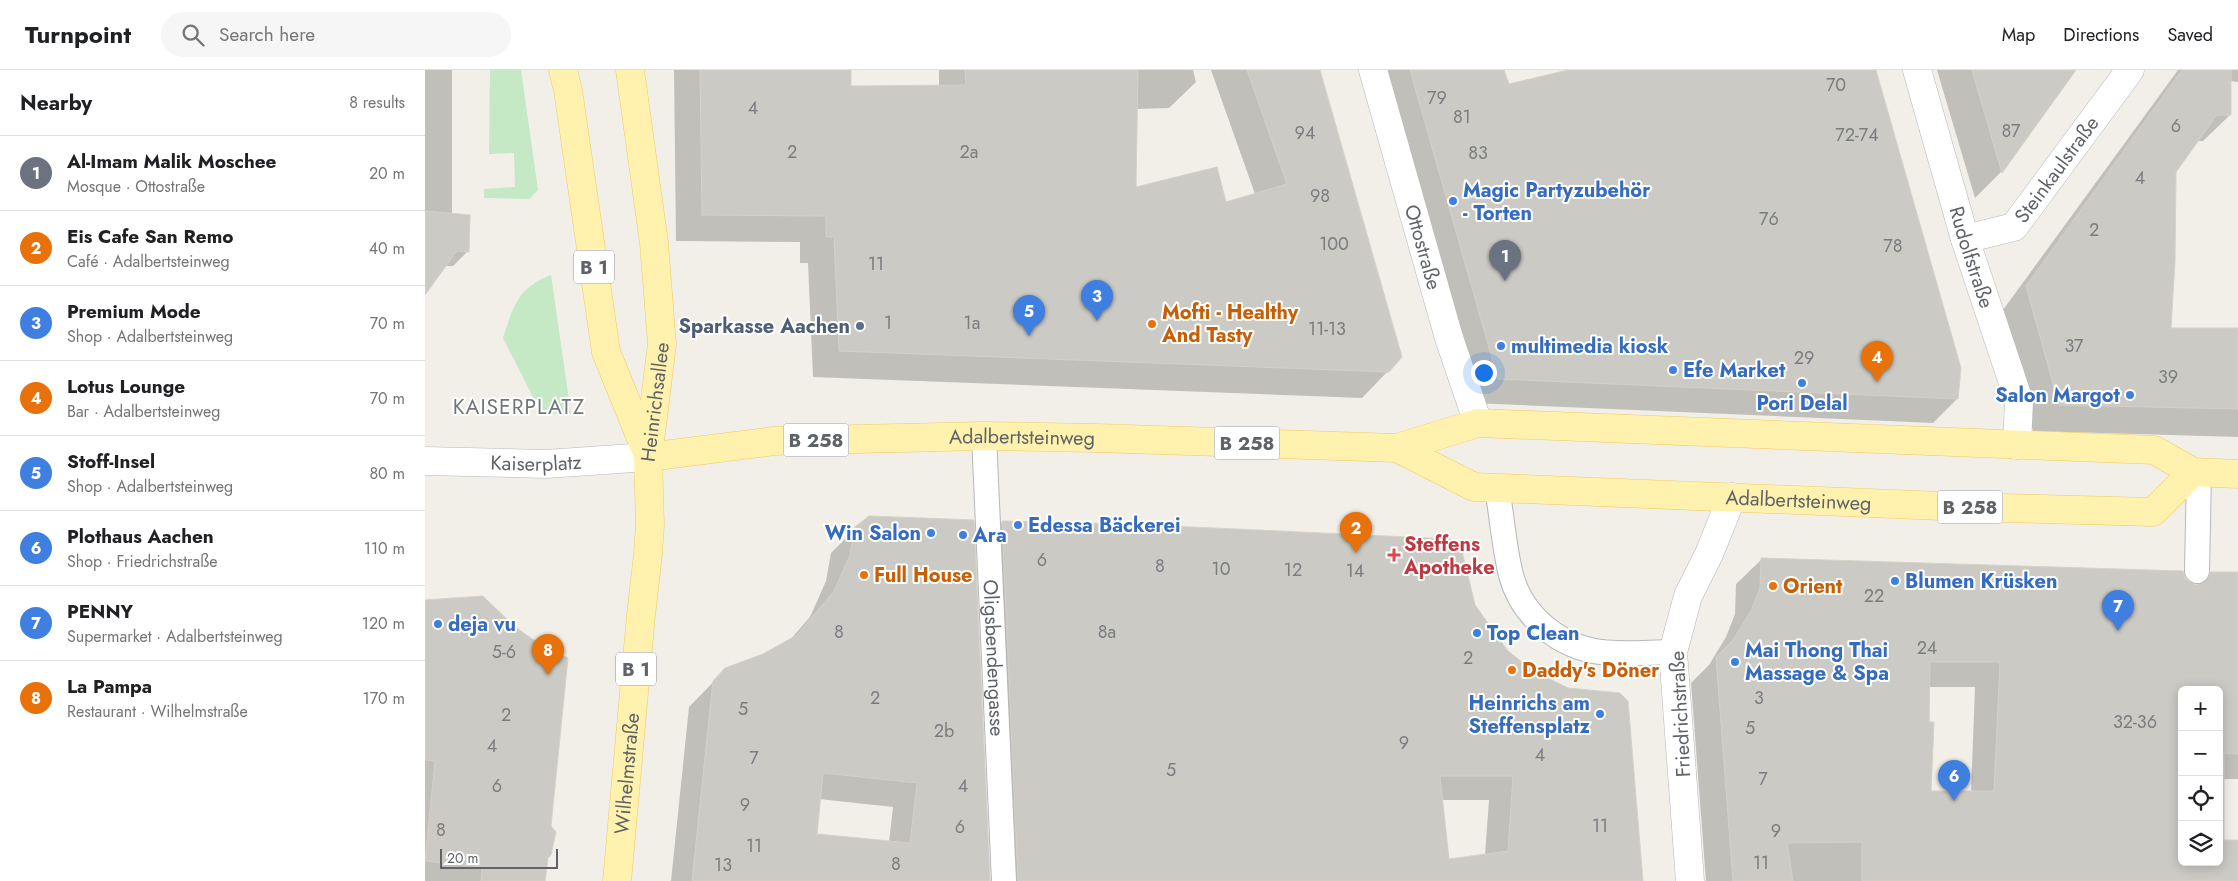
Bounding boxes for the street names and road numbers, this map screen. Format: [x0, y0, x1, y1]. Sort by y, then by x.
street label: Steinkaulstraße [2008, 110, 2106, 229]
street label: Ottostraße [1397, 201, 1449, 293]
street label: Rudolfstraße [1941, 203, 2001, 312]
road number: B 1 [574, 250, 614, 283]
street label: Heinrichsallee [634, 341, 677, 463]
street label: Adalbertsteinweg [949, 422, 1095, 453]
road number: B 258 [783, 424, 849, 456]
road number: B 258 [1215, 426, 1279, 459]
street label: Kaiserplatz [490, 448, 582, 479]
street label: Adalbertsteinweg [1725, 483, 1872, 518]
road number: B 258 [1937, 491, 2003, 524]
street label: Oligsbendengasse [975, 579, 1011, 737]
street label: Friedrichstraße [1663, 650, 1698, 778]
road number: B 1 [616, 652, 656, 686]
street label: Wilhelmstraße [607, 712, 647, 835]

